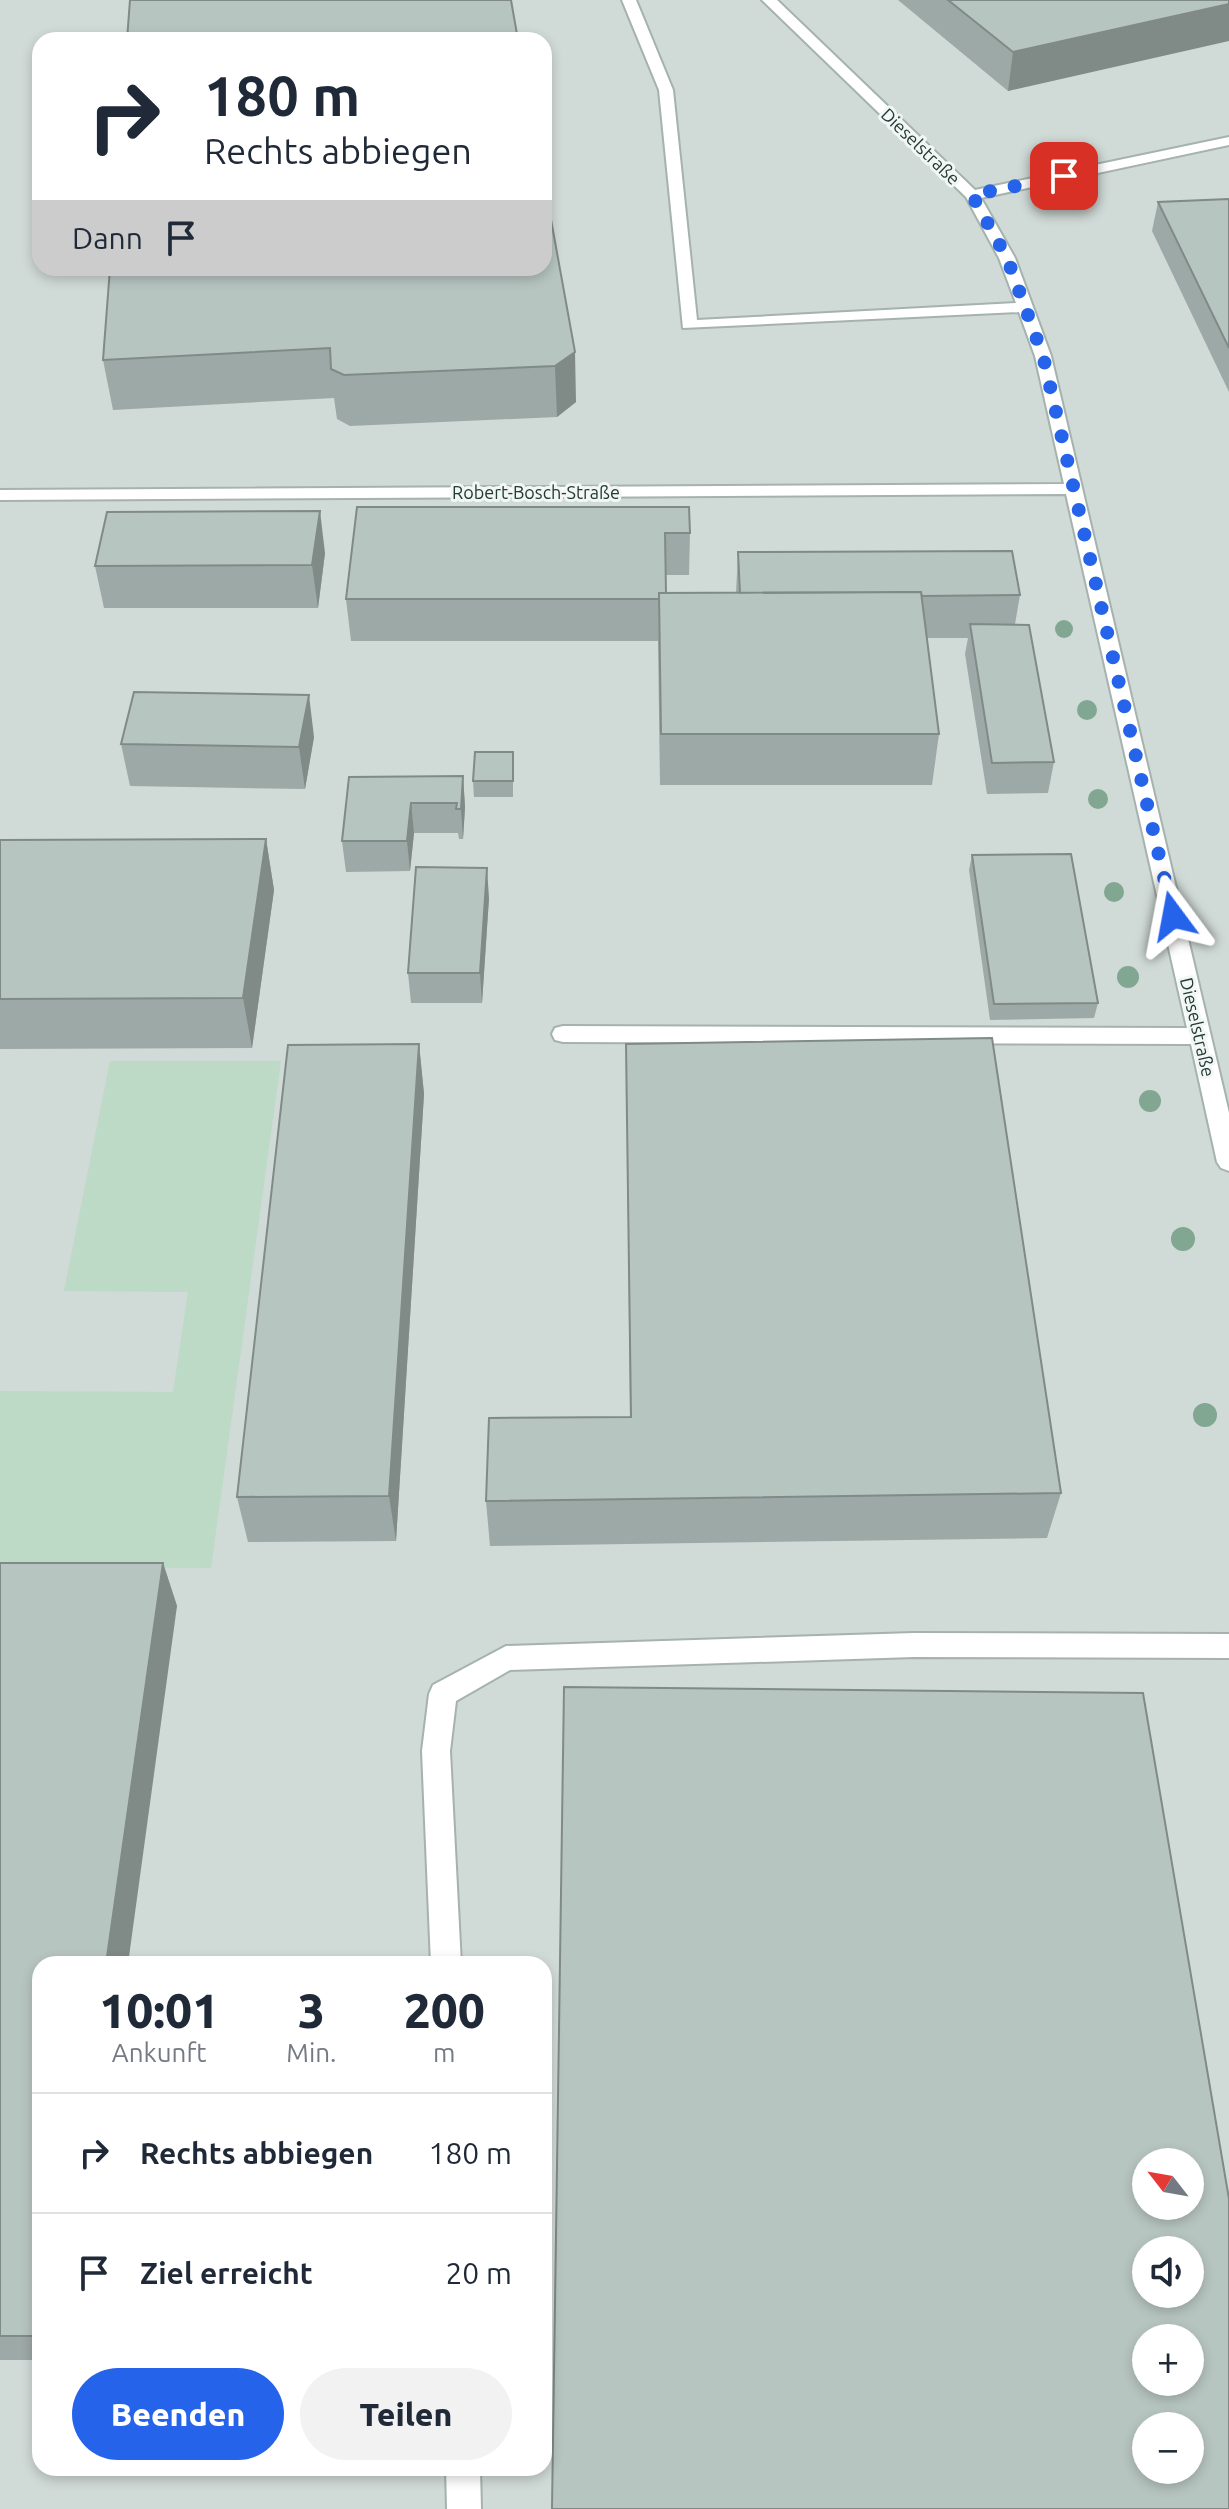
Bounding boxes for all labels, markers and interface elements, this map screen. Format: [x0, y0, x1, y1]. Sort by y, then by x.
icon: right [72, 64, 176, 168]
text: 180 m [204, 64, 360, 127]
street label: Dieselstraße [878, 104, 964, 188]
text: Rechts abbiegen [204, 130, 472, 171]
pin [1030, 142, 1098, 210]
icon: arrive [1042, 154, 1086, 198]
icon: arrive [159, 216, 203, 260]
text: Dann [72, 221, 143, 255]
street label: Robert-Bosch-Straße [452, 482, 620, 502]
position arrow [1131, 874, 1215, 958]
street label: Dieselstraße [1177, 975, 1219, 1079]
text: 10:01 [99, 1983, 219, 2037]
text: 3 [298, 1983, 325, 2037]
text: 200 [404, 1983, 485, 2037]
text: Ankunft [112, 2038, 207, 2067]
text: Min. [286, 2038, 337, 2067]
text: m [433, 2038, 455, 2067]
icon: right [72, 2131, 116, 2175]
text: Rechts abbiegen [140, 2136, 373, 2170]
text: 180 m [428, 2136, 512, 2170]
north arrow [1132, 2148, 1204, 2220]
map controls [1132, 2148, 1204, 2484]
button: sound [1132, 2236, 1204, 2308]
icon: arrive [72, 2251, 116, 2295]
text: Ziel erreicht [140, 2256, 313, 2290]
text: 20 m [445, 2256, 512, 2290]
button: + [1132, 2324, 1204, 2396]
button: Beenden [72, 2368, 284, 2460]
button: Teilen [300, 2368, 512, 2460]
button: − [1132, 2412, 1204, 2484]

